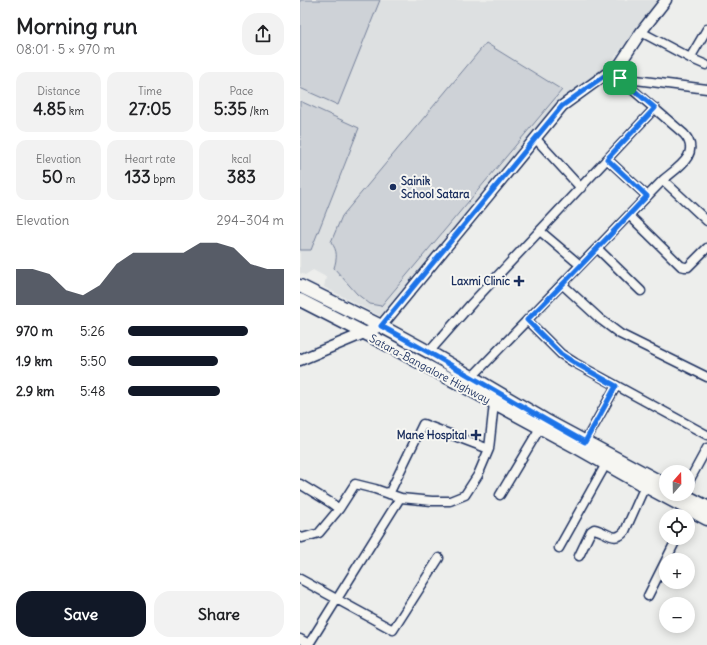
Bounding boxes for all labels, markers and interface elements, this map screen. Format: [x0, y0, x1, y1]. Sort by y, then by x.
text: Morning run [16, 12, 138, 40]
button: share [242, 13, 284, 55]
text: 08:01 · 5 × 970 m [16, 41, 115, 58]
pin [603, 61, 637, 95]
icon: arrive [609, 67, 631, 89]
text: Distance [37, 84, 80, 98]
text: Time [138, 84, 162, 98]
text: Pace [229, 84, 253, 98]
text: 4.85 [33, 98, 66, 120]
text: 27:05 [129, 98, 171, 120]
text: 5:35 [214, 98, 247, 120]
text: km [66, 104, 84, 118]
text: /km [247, 104, 269, 118]
text: Elevation [36, 152, 81, 166]
text: Heart rate [124, 152, 176, 166]
text: kcal [231, 152, 251, 166]
text: 50 [42, 166, 63, 188]
text: 133 [125, 166, 151, 188]
text: 383 [227, 166, 256, 188]
text: m [63, 172, 75, 186]
text: bpm [151, 172, 175, 186]
place label: Sainik School Satara [401, 174, 470, 201]
marker: Sainik School Satara [388, 182, 398, 192]
text: Elevation [16, 212, 69, 229]
text: 294–304 m [217, 212, 284, 229]
place label: Laxmi Clinic [451, 274, 510, 288]
marker: Laxmi Clinic [513, 275, 525, 287]
text: 970 m [16, 323, 53, 340]
text: 5:26 [80, 323, 105, 340]
street label: Satara-Bangalore Highway [367, 331, 493, 407]
text: 1.9 km [16, 353, 52, 370]
text: 5:50 [80, 353, 106, 370]
text: 2.9 km [16, 383, 54, 400]
text: 5:48 [80, 383, 105, 400]
place label: Mane Hospital [397, 428, 467, 443]
marker: Mane Hospital [470, 429, 482, 441]
north arrow [659, 465, 695, 501]
map controls [659, 465, 695, 633]
button: locate [659, 509, 695, 545]
button: + [659, 553, 695, 589]
button: Save [16, 591, 146, 637]
button: Share [154, 591, 284, 637]
button: − [659, 597, 695, 633]

